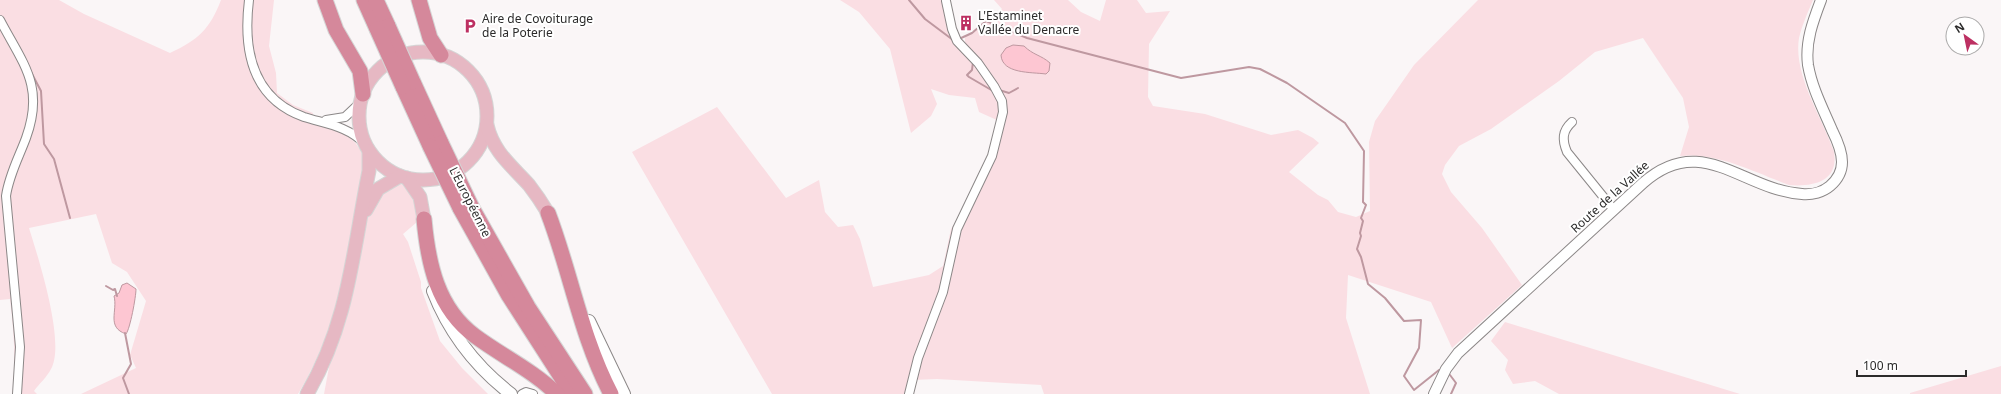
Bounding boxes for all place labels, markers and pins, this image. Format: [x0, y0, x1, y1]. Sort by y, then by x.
place label: L'Estaminet Vallée du Denacre [978, 7, 1080, 38]
place label: Aire de Covoiturage de la Poterie [482, 10, 593, 41]
building icon: L'Estaminet Vallée du Denacre [957, 14, 975, 32]
parking icon: Aire de Covoiturage de la Poterie [461, 17, 479, 35]

